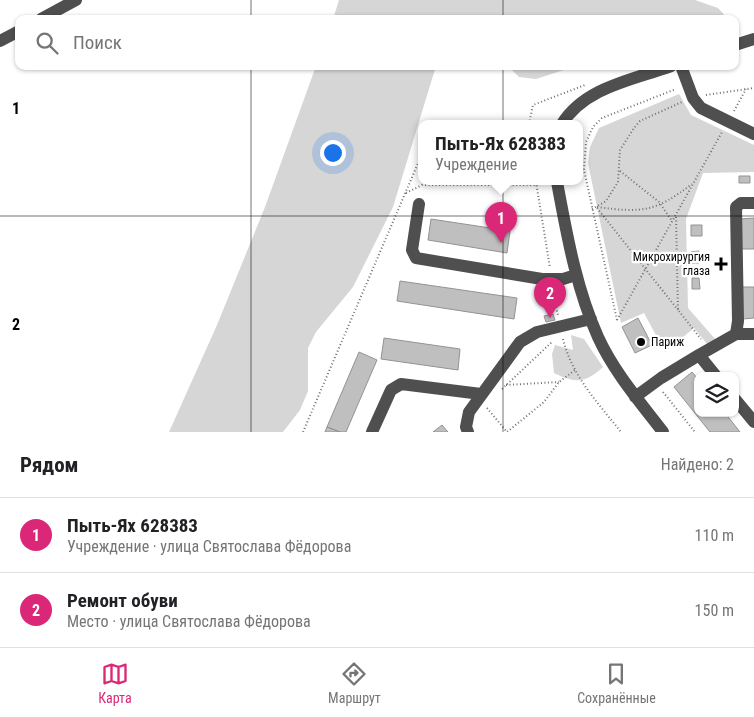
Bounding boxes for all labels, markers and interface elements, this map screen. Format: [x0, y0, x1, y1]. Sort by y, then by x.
search box [15, 15, 739, 70]
icon: search [33, 29, 61, 57]
text: Поиск [73, 31, 122, 54]
text: 1 [12, 99, 20, 118]
popup [418, 120, 583, 185]
text: Пыть-Ях 628383 [435, 132, 566, 155]
your location [320, 140, 346, 166]
text: Учреждение [435, 155, 517, 174]
pin: 1 [485, 202, 517, 243]
place label: Микрохирургия глаза [633, 250, 710, 278]
marker: Микрохирургия глаза [714, 257, 728, 271]
pin: 2 [534, 277, 566, 318]
text: 2 [12, 315, 20, 334]
place label: Париж [651, 335, 684, 349]
marker: Париж [635, 336, 647, 348]
map controls [694, 372, 739, 417]
button: layers [694, 372, 739, 417]
text: Рядом [20, 453, 79, 477]
text: Найдено: 2 [661, 455, 734, 474]
text: Пыть-Ях 628383 [67, 514, 198, 537]
text: 1 [32, 526, 40, 545]
text: 110 m [695, 526, 734, 545]
text: Учреждение · улица Святослава Фёдорова [67, 537, 351, 556]
text: Ремонт обуви [67, 589, 178, 612]
text: 2 [32, 601, 40, 620]
text: 150 m [695, 601, 734, 620]
text: Место · улица Святослава Фёдорова [67, 612, 311, 631]
tab: Карта [98, 660, 132, 706]
tab: Маршрут [328, 660, 381, 706]
tab: Сохранённые [577, 660, 656, 706]

